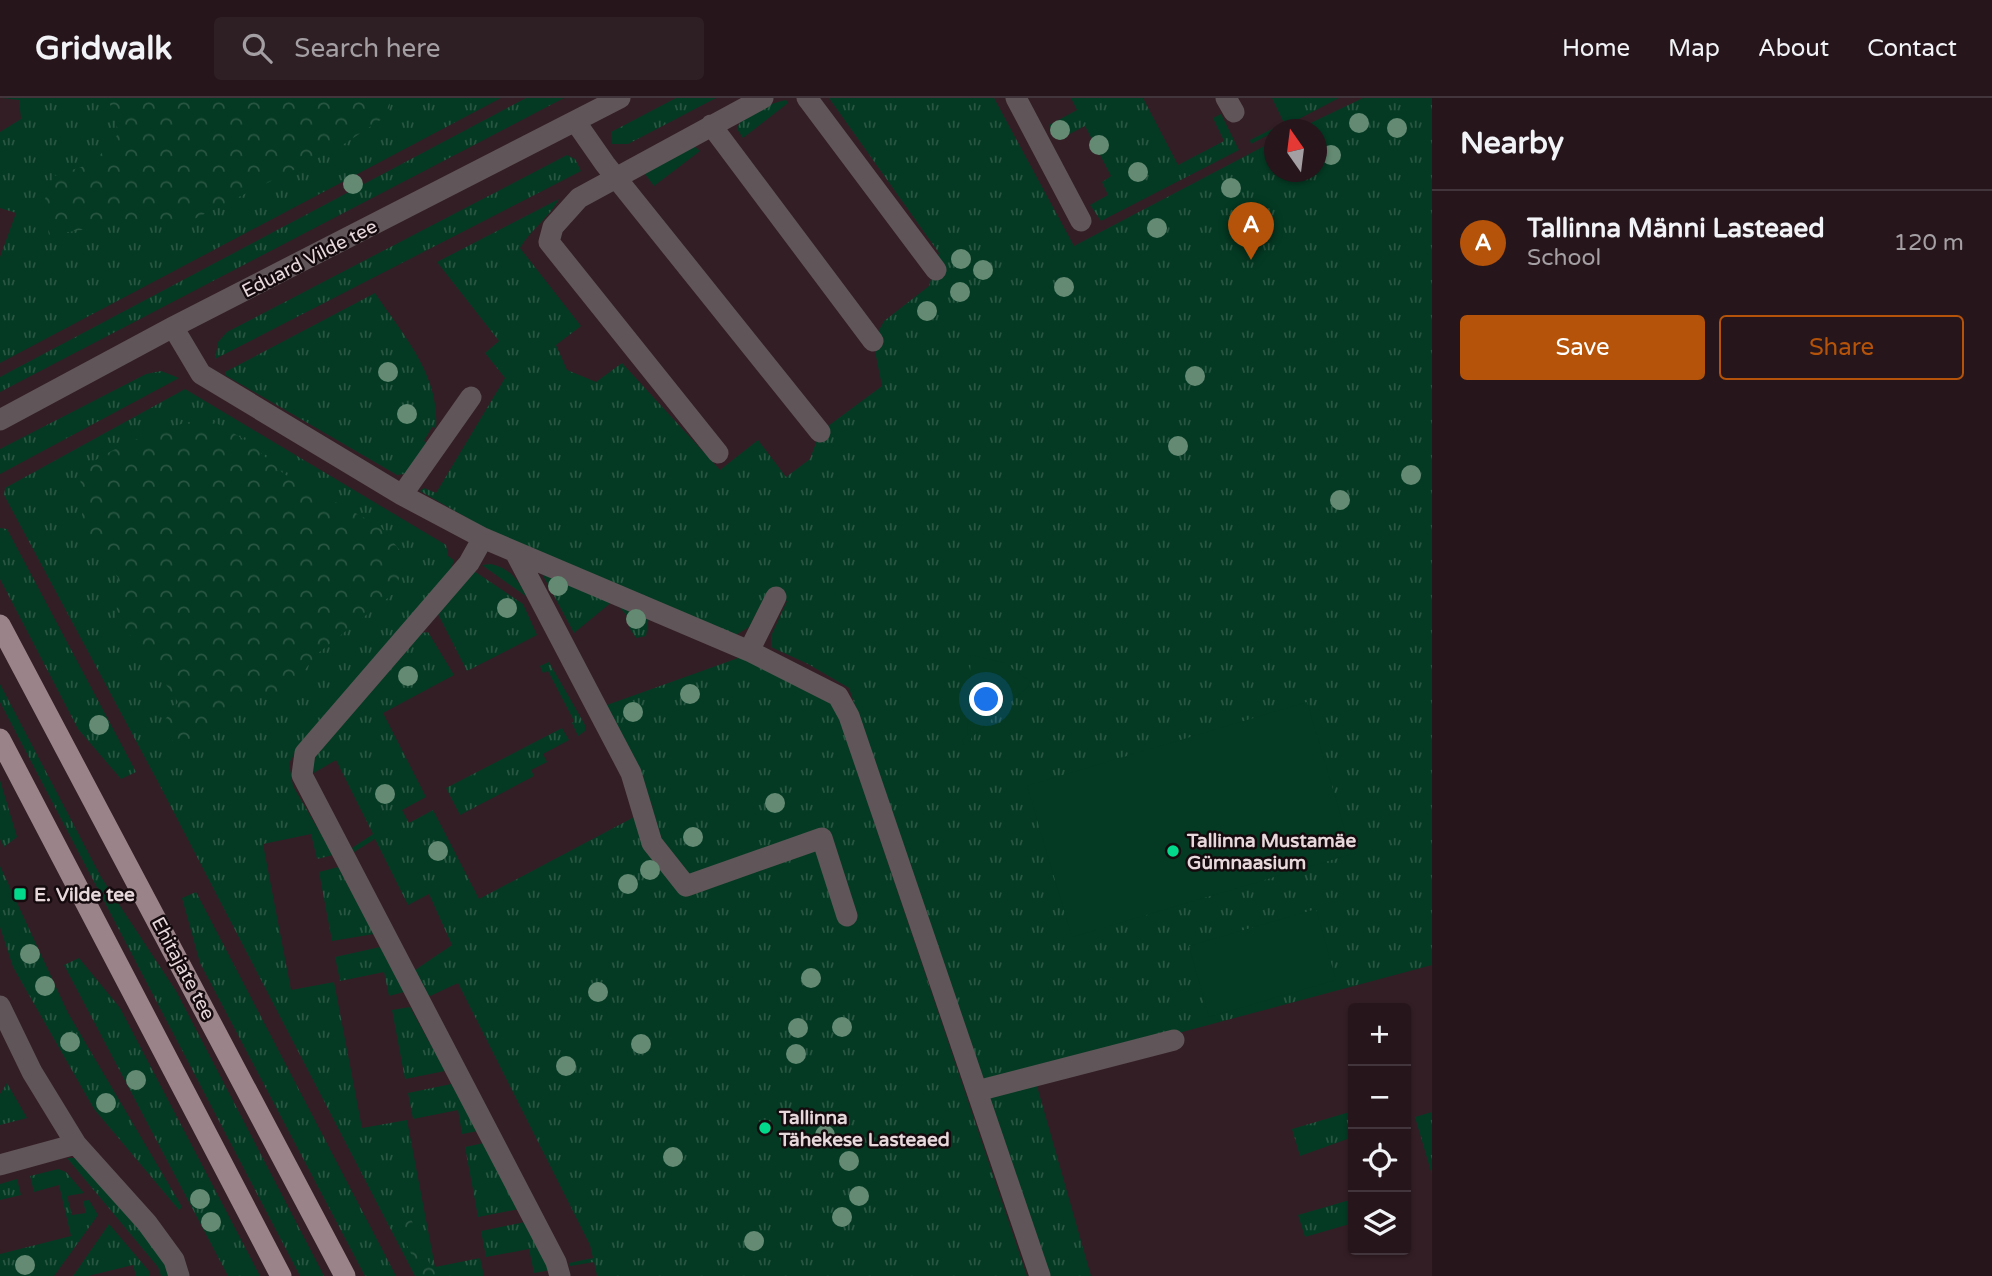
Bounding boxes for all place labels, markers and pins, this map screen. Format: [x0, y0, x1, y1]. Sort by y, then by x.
pin: A [1228, 202, 1274, 260]
place label: Tallinna Mustamäe Gümnaasium [1186, 830, 1356, 874]
marker: Tallinna Mustamäe Gümnaasium [1165, 843, 1181, 859]
place label: E. Vilde tee [34, 884, 135, 906]
marker: E. Vilde tee [12, 886, 28, 902]
place label: Tallinna Tähekese Lasteaed [778, 1107, 950, 1151]
marker: Tallinna Tähekese Lasteaed [757, 1120, 773, 1136]

